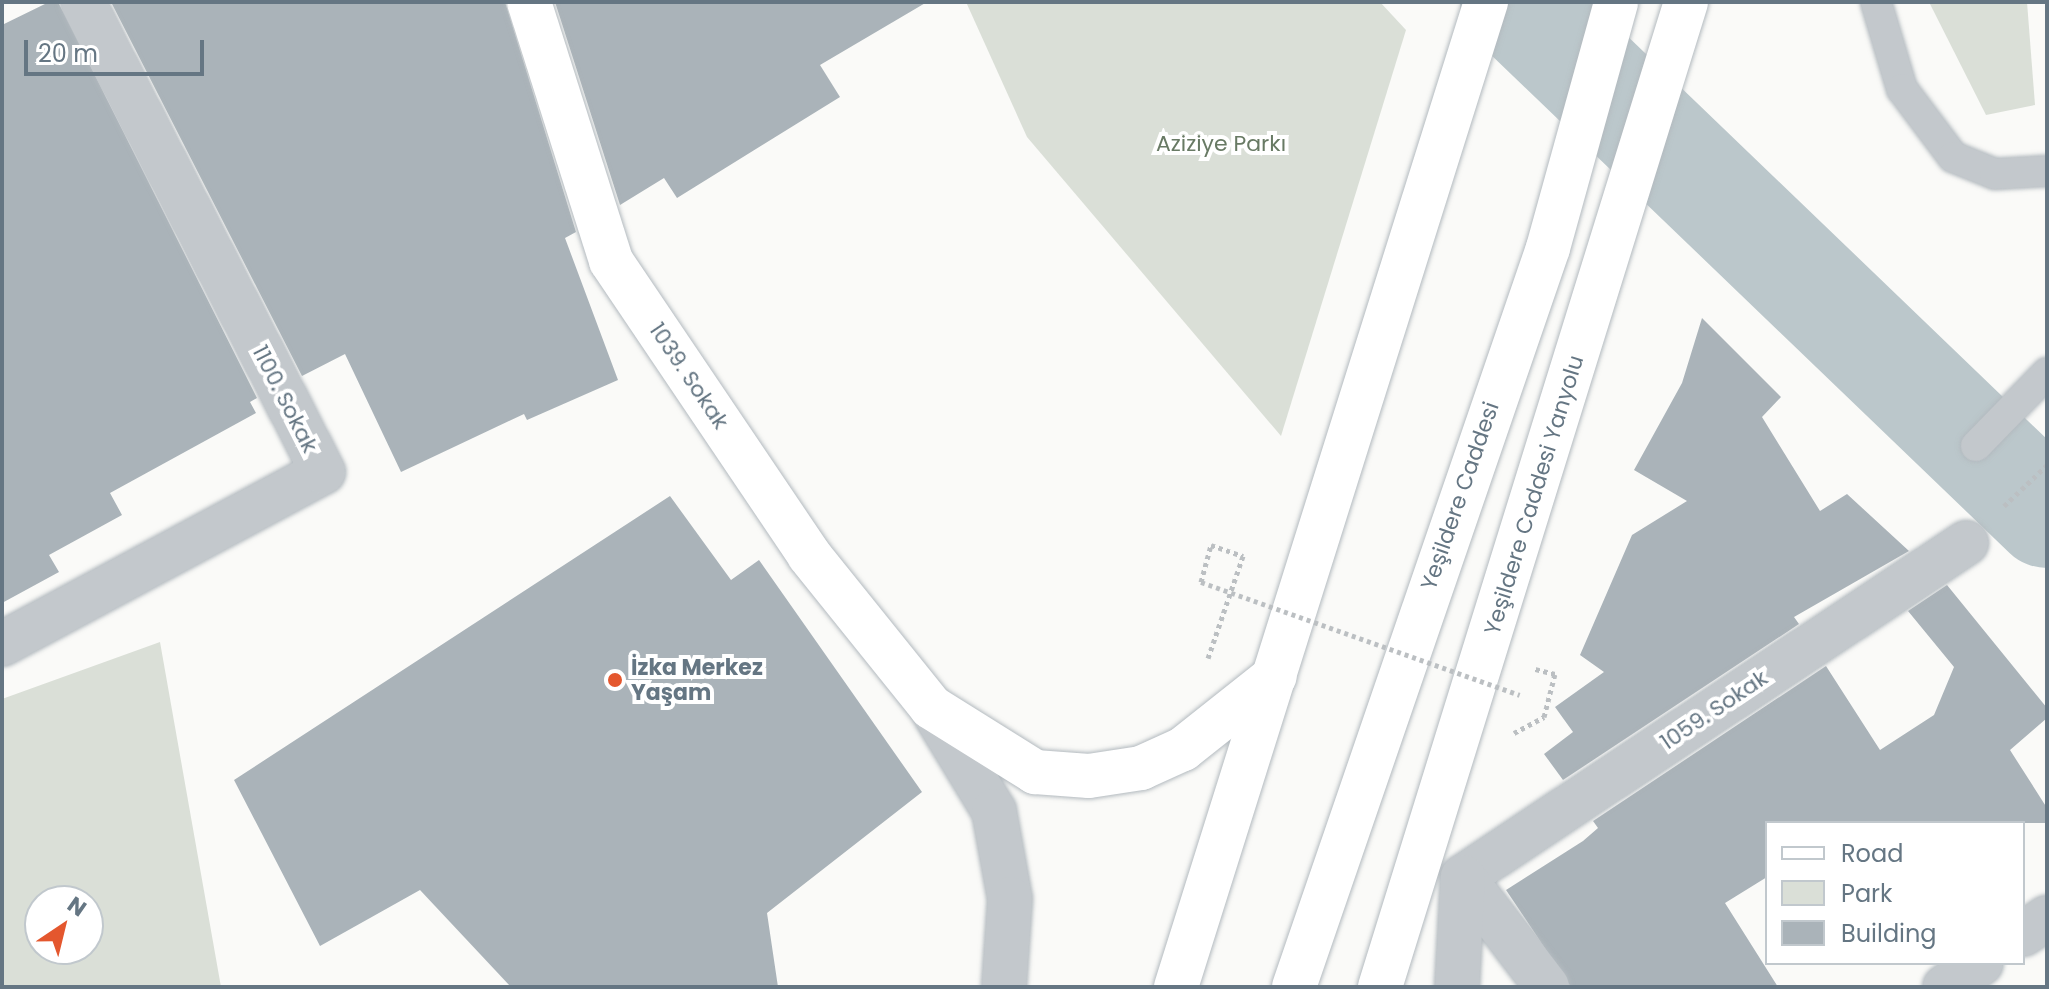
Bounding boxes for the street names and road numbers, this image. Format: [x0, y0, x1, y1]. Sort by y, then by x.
street label: 1039. Sokak [644, 318, 734, 434]
street label: 1100. Sokak [247, 341, 323, 457]
street label: Yeşildere Caddesi Yanyolu [1479, 352, 1589, 638]
street label: Yeşildere Caddesi [1415, 398, 1505, 594]
street label: 1059. Sokak [1655, 665, 1773, 755]

